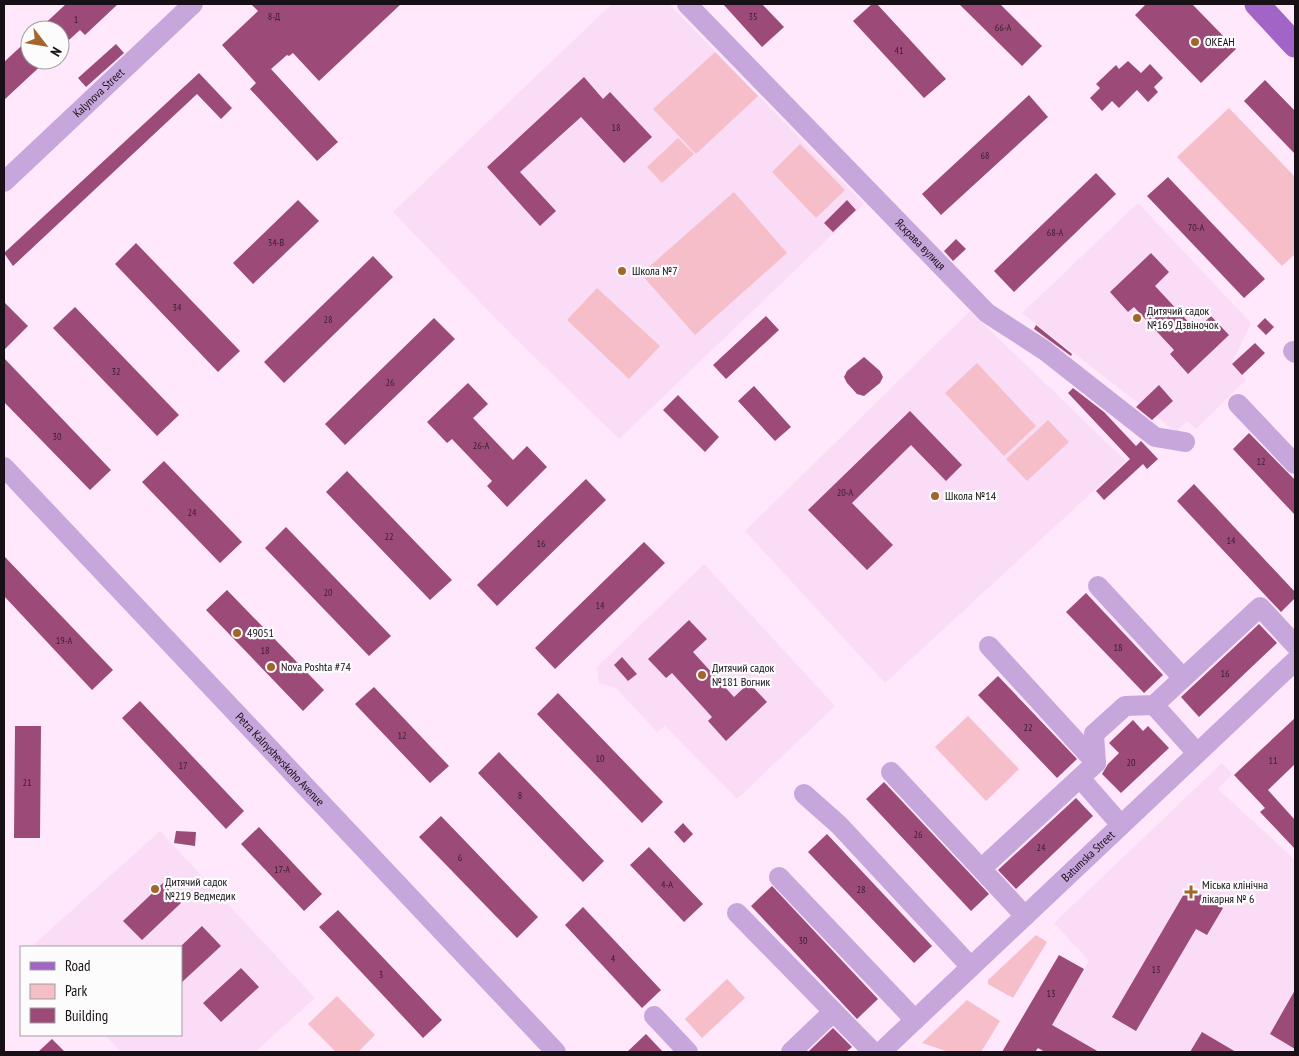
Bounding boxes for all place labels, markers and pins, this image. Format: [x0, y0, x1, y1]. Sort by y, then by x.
place label: ОКЕАН [1205, 34, 1235, 49]
marker: ОКЕАН [1189, 36, 1201, 48]
place label: Школа №7 [632, 263, 678, 278]
marker: Школа №7 [616, 265, 628, 277]
place label: Дитячий садок №169 Дзвіночок [1147, 303, 1219, 332]
marker: Дитячий садок №169 Дзвіночок [1131, 312, 1143, 324]
place label: Школа №14 [945, 488, 997, 503]
marker: Школа №14 [929, 490, 941, 502]
place label: 49051 [247, 625, 274, 640]
marker: 49051 [231, 627, 243, 639]
place label: Nova Poshta #74 [281, 659, 352, 674]
place label: Дитячий садок №181 Вогник [712, 660, 775, 689]
marker: Nova Poshta #74 [265, 661, 277, 673]
marker: Дитячий садок №181 Вогник [696, 669, 708, 681]
place label: Дитячий садок №219 Ведмедик [165, 874, 236, 903]
place label: Міська клінічна лікарня № 6 [1201, 877, 1268, 906]
marker: Дитячий садок №219 Ведмедик [149, 883, 161, 895]
marker: Міська клінічна лікарня № 6 [1184, 885, 1198, 899]

